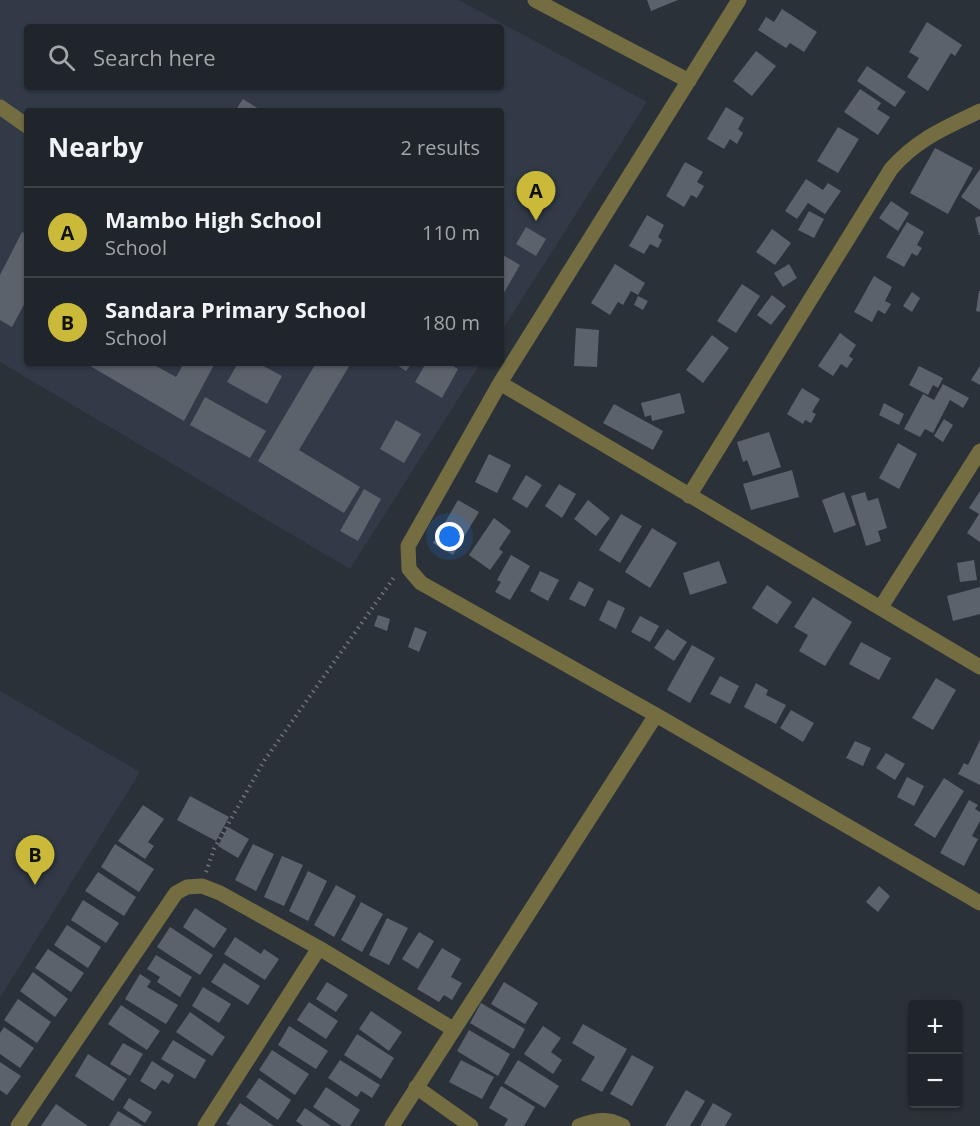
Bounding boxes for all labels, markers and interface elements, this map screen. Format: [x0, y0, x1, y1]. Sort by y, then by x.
search box [24, 24, 504, 90]
icon: search [45, 41, 78, 74]
text: Search here [93, 42, 216, 72]
text: Nearby [48, 129, 143, 165]
text: 2 results [400, 134, 480, 161]
pin: A [516, 172, 556, 221]
text: Mambo High School [105, 204, 322, 234]
text: A [61, 219, 74, 246]
text: 110 m [422, 219, 480, 246]
text: School [105, 234, 167, 261]
text: Sandara Primary School [105, 294, 367, 324]
text: B [61, 309, 74, 336]
text: 180 m [422, 309, 480, 336]
text: School [105, 324, 167, 351]
your location [435, 522, 464, 551]
pin: B [15, 836, 54, 885]
map controls [908, 1000, 962, 1108]
button: + [908, 1000, 962, 1054]
button: − [908, 1054, 962, 1108]

